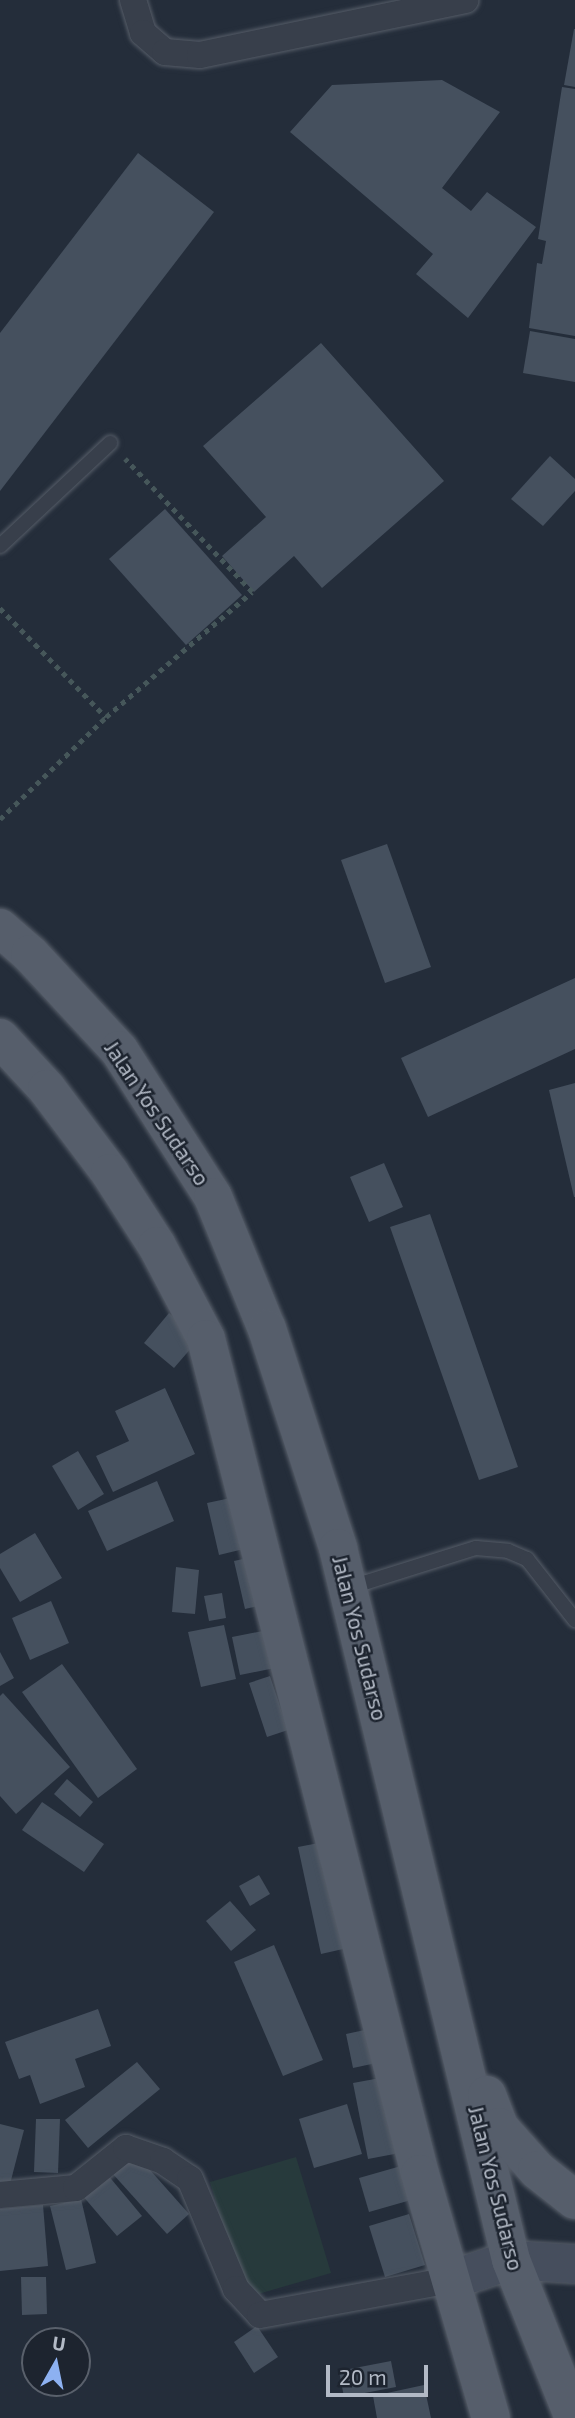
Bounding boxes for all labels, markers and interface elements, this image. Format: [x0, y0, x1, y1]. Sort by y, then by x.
street label: Jalan Yos Sudarso [99, 1036, 215, 1190]
street label: Jalan Yos Sudarso [327, 1553, 393, 1723]
street label: Jalan Yos Sudarso [463, 2103, 529, 2273]
north arrow [21, 2327, 91, 2397]
text: U [51, 2330, 67, 2355]
scale bar [330, 2352, 432, 2396]
text: 20 m [339, 2364, 387, 2389]

